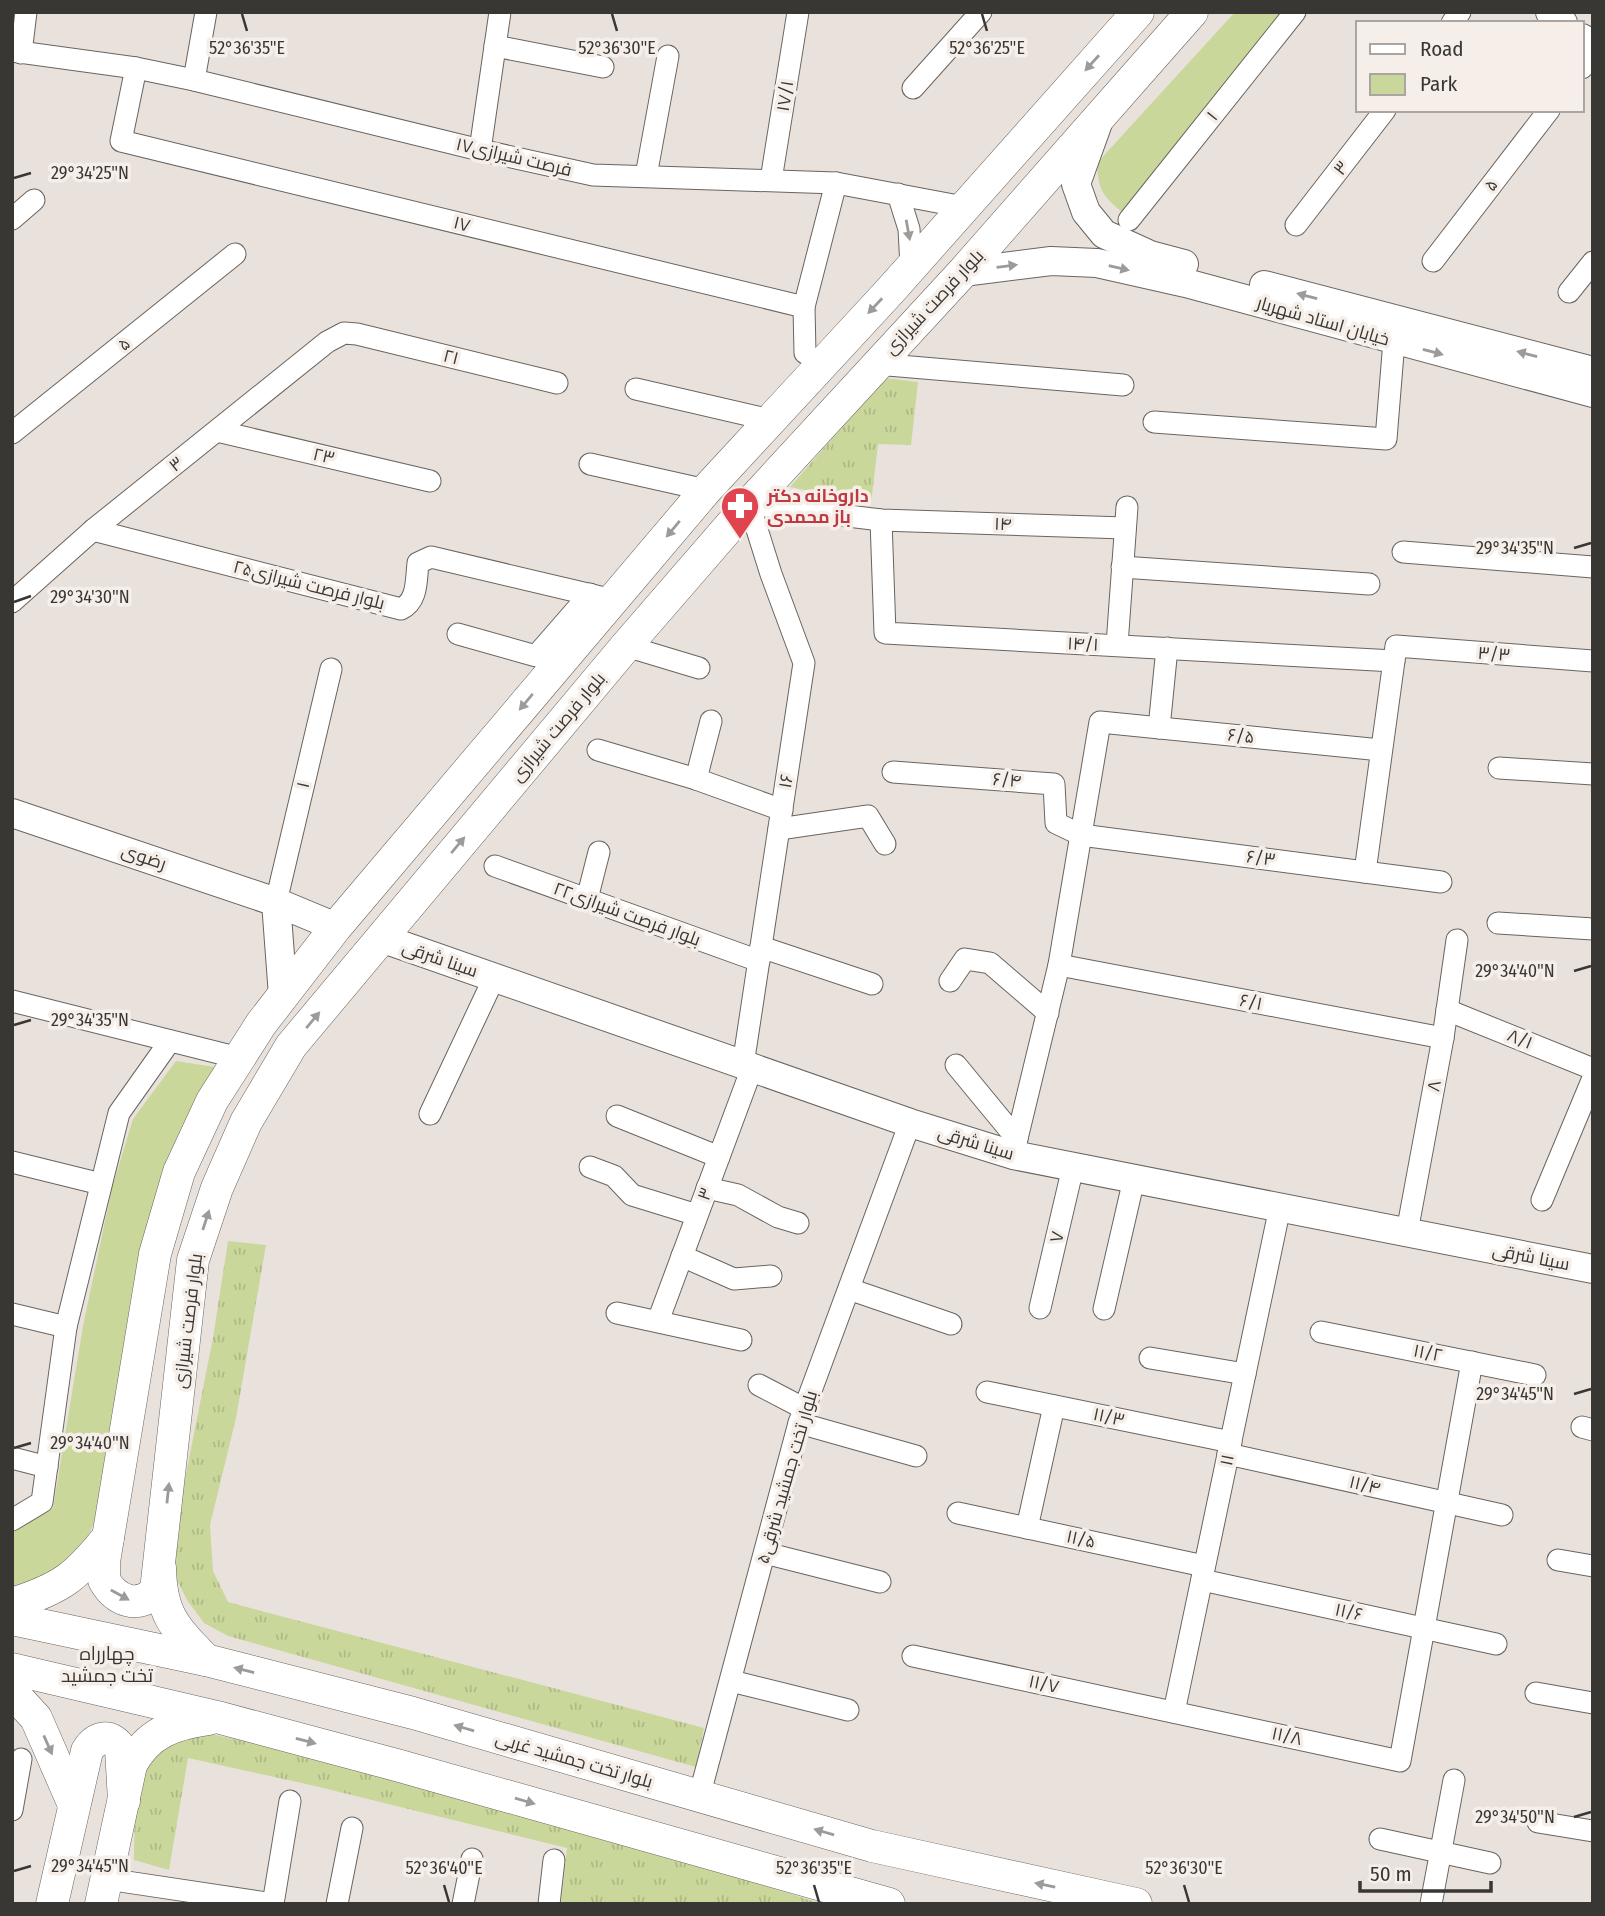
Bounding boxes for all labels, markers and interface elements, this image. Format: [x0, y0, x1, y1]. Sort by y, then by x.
legend [1356, 21, 1584, 112]
text: Road [1420, 36, 1464, 62]
text: 52°36'35"E [209, 37, 285, 59]
text: 52°36'30"E [578, 37, 656, 59]
text: 52°36'25"E [949, 37, 1025, 59]
one-way arrow [1084, 54, 1100, 72]
text: Park [1420, 71, 1458, 97]
street label: ۱۷/۱ [772, 79, 798, 113]
street label: ۱ [1202, 107, 1222, 125]
street label: ۱۷فرصت شیرازی [454, 133, 574, 181]
street label: ۳ [1329, 156, 1353, 180]
text: 29°34'25"N [51, 162, 129, 184]
street label: ۵ [1479, 174, 1503, 196]
street label: ۱۷ [451, 211, 473, 237]
one-way arrow [903, 219, 914, 241]
street label: بلوار فرصت شیرازی [880, 245, 988, 359]
one-way arrow [996, 261, 1018, 272]
one-way arrow [1108, 263, 1130, 274]
one-way arrow [1295, 290, 1317, 301]
street label: خیابان استاد شهریار [1253, 291, 1392, 350]
one-way arrow [868, 297, 884, 314]
street label: ۵ [113, 332, 135, 356]
street label: ۲۱ [441, 345, 461, 369]
one-way arrow [1423, 347, 1444, 357]
one-way arrow [1516, 348, 1538, 359]
street label: ۲۳ [311, 443, 337, 469]
street label: ۳ [164, 452, 188, 476]
pharmacy icon: داروخانه دکتر باز محمدی [719, 485, 761, 540]
place label: داروخانه دکتر باز محمدی [766, 485, 869, 528]
street label: ۱۴ [994, 513, 1012, 535]
one-way arrow [666, 520, 681, 537]
text: 29°34'35"N [1476, 537, 1554, 559]
street label: بلوار فرصت شیرازی۲۵ [231, 556, 387, 614]
text: 29°34'30"N [50, 586, 130, 608]
street label: ۱۴/۱ [1067, 632, 1099, 656]
street label: ۳/۳ [1477, 642, 1511, 666]
street label: بلوار فرصت شیرازی [506, 668, 610, 786]
one-way arrow [519, 694, 534, 711]
street label: ۶/۵ [1226, 724, 1256, 748]
street label: ۶/۴ [992, 768, 1022, 792]
street label: ۱۶ [774, 772, 798, 790]
street label: ۱ [292, 780, 314, 790]
one-way arrow [450, 837, 465, 854]
street label: رضوی [119, 839, 169, 875]
street label: ۶/۳ [1245, 845, 1277, 871]
street label: بلوار فرصت شیرازی۲۲ [550, 877, 704, 951]
street label: سینا شرقی [399, 936, 481, 982]
text: 29°34'40"N [1475, 960, 1555, 982]
street label: ۶/۱ [1238, 989, 1264, 1015]
text: 29°34'35"N [51, 1009, 129, 1031]
one-way arrow [305, 1011, 320, 1029]
street label: ۸/۱ [1504, 1024, 1536, 1054]
street label: ۸ [1422, 1079, 1446, 1093]
street label: سینا شرقی [935, 1121, 1017, 1165]
street label: ۳ [693, 1185, 717, 1203]
one-way arrow [202, 1209, 212, 1230]
street label: ۷ [1045, 1229, 1069, 1245]
street label: سینا شرقی [1490, 1239, 1572, 1275]
street label: بلوار فرصت شیرازی [169, 1252, 207, 1390]
street label: ۱۱/۲ [1412, 1339, 1444, 1367]
text: 29°34'45"N [1476, 1383, 1554, 1405]
street label: بلوار تخت جمشید شرقی۵ [752, 1388, 822, 1566]
street label: ۱۱/۳ [1091, 1403, 1127, 1431]
text: 29°34'40"N [50, 1432, 130, 1454]
street label: ۱۱ [1215, 1452, 1239, 1468]
street label: ۱۱/۴ [1347, 1471, 1383, 1499]
one-way arrow [162, 1481, 173, 1503]
street label: ۱۱/۵ [1064, 1525, 1098, 1553]
one-way arrow [110, 1589, 130, 1601]
street label: ۱۱/۶ [1333, 1598, 1365, 1626]
district label: چهارراه تخت جمشید [61, 1642, 153, 1687]
one-way arrow [233, 1664, 255, 1675]
street label: ۱۱/۷ [1027, 1670, 1061, 1698]
one-way arrow [453, 1722, 474, 1732]
street label: ۱۱/۸ [1270, 1722, 1304, 1750]
street label: بلوار تخت جمشید غربی [493, 1727, 655, 1793]
one-way arrow [43, 1735, 54, 1756]
one-way arrow [295, 1736, 317, 1747]
one-way arrow [515, 1797, 536, 1807]
text: 29°34'50"N [1475, 1806, 1555, 1828]
one-way arrow [812, 1826, 834, 1837]
scale bar [1360, 1850, 1491, 1894]
text: 29°34'45"N [51, 1855, 129, 1877]
text: 52°36'40"E [405, 1857, 483, 1879]
text: 52°36'35"E [776, 1857, 852, 1879]
text: 52°36'30"E [1145, 1857, 1223, 1879]
text: 50 m [1370, 1861, 1412, 1887]
one-way arrow [1034, 1879, 1056, 1890]

